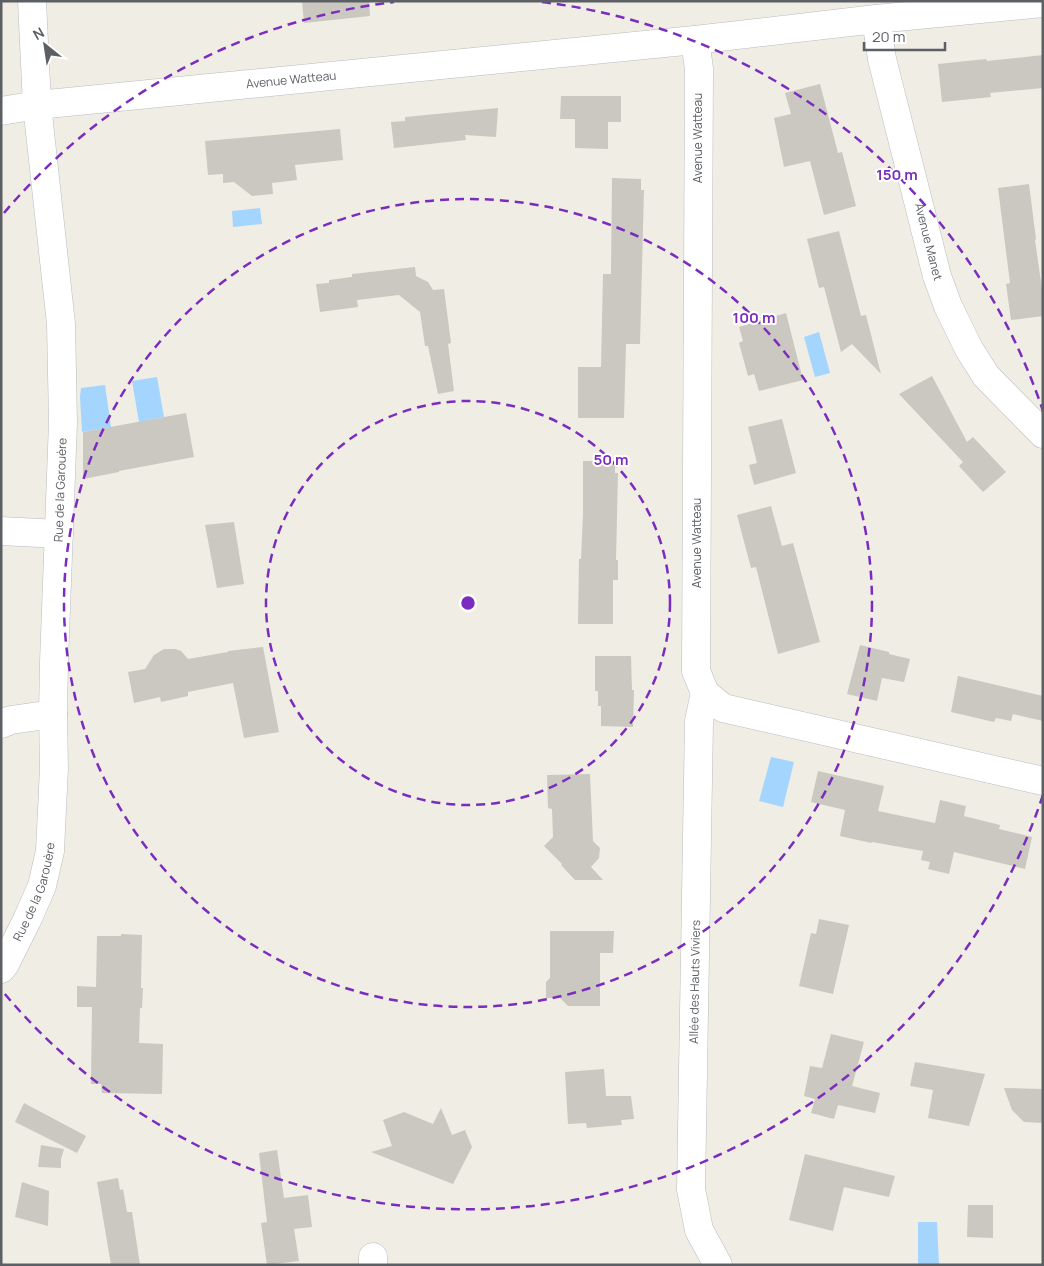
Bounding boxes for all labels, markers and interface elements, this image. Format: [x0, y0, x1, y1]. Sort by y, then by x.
north arrow [20, 20, 70, 70]
scale bar [864, 20, 945, 52]
text: N [29, 23, 47, 44]
text: 20 m [872, 26, 905, 47]
street label: Avenue Watteau [245, 67, 337, 92]
street label: Avenue Watteau [689, 93, 706, 183]
text: 150 m [876, 164, 918, 185]
street label: Avenue Manet [911, 201, 947, 283]
text: 100 m [733, 307, 775, 328]
street label: Rue de la Garouère [50, 437, 70, 542]
text: 50 m [593, 449, 629, 470]
street label: Avenue Watteau [688, 498, 705, 588]
centre of rings [459, 594, 477, 612]
street label: Rue de la Garouère [9, 842, 58, 944]
street label: Allée des Hauts Viviers [685, 920, 704, 1044]

